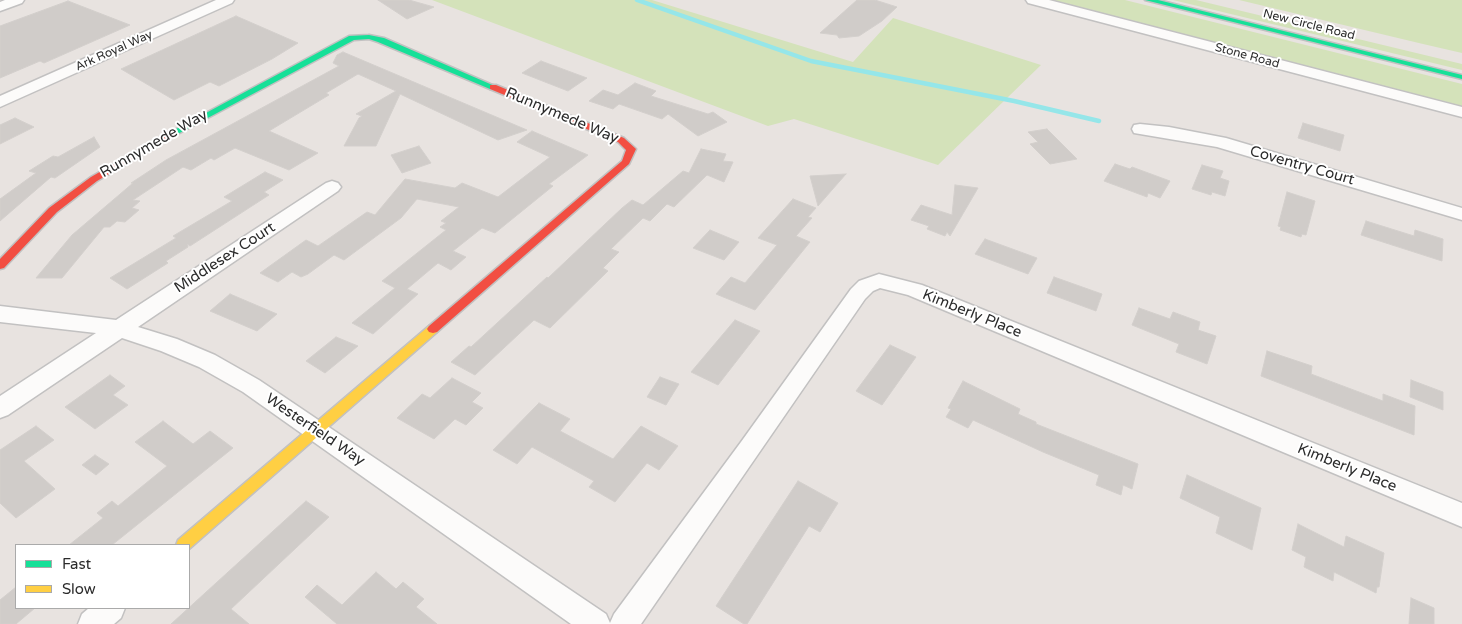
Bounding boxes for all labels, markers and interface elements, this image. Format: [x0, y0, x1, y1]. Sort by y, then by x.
street label: New Circle Road [1262, 7, 1356, 43]
street label: Ark Royal Way [73, 28, 155, 74]
street label: Stone Road [1213, 40, 1281, 72]
street label: Runnymede Way [503, 84, 621, 148]
street label: Runnymede Way [97, 106, 211, 182]
street label: Coventry Court [1248, 142, 1356, 190]
street label: Middlesex Court [171, 219, 279, 297]
street label: Kimberly Place [920, 286, 1024, 342]
street label: Westerfield Way [262, 390, 368, 470]
street label: Kimberly Place [1295, 440, 1399, 496]
legend [15, 544, 190, 609]
text: Fast [62, 555, 91, 573]
text: Slow [62, 580, 96, 598]

